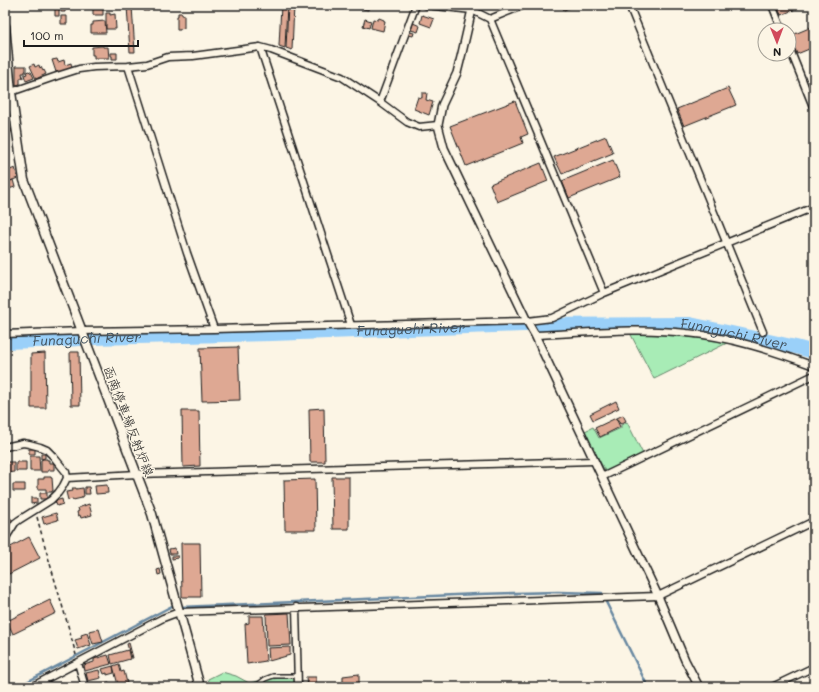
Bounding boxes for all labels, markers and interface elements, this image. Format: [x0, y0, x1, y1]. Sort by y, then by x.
scale bar [24, 22, 138, 48]
north arrow [757, 22, 797, 62]
text: 100 m [30, 27, 64, 43]
text: N [773, 45, 781, 60]
water label: Funaguchi River [680, 314, 789, 354]
water label: Funaguchi River [356, 317, 466, 340]
water label: Funaguchi River [32, 327, 142, 350]
street label: 函南停車場反射炉線 [101, 363, 159, 479]

